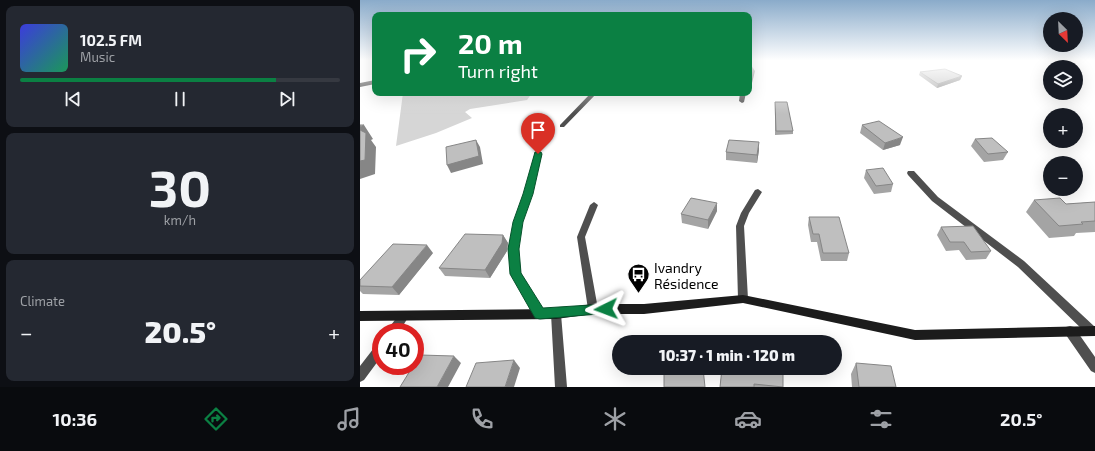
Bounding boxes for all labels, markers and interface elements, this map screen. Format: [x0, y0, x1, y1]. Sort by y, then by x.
north arrow [1043, 12, 1083, 52]
map controls [1043, 12, 1083, 196]
text: 20 m [458, 26, 523, 60]
icon: right [392, 28, 444, 80]
text: 102.5 FM [80, 31, 142, 49]
text: Music [80, 49, 115, 65]
text: Turn right [458, 60, 538, 82]
button: layers [1043, 60, 1083, 100]
icon: previous [62, 88, 84, 110]
icon: pause [169, 88, 191, 110]
icon: next [276, 88, 298, 110]
button: + [1043, 108, 1083, 148]
pin [521, 113, 555, 154]
icon: arrive [527, 119, 549, 141]
text: 30 [149, 155, 211, 217]
button: − [1043, 156, 1083, 196]
text: km/h [164, 212, 196, 228]
place label: Ivandry Résidence [654, 259, 719, 292]
bus stop icon: Ivandry Résidence [626, 262, 652, 295]
position arrow [585, 288, 627, 330]
text: Climate [20, 293, 65, 309]
text: 20.5° [145, 313, 216, 349]
text: − [20, 319, 33, 345]
text: + [328, 319, 340, 345]
speed limit sign: 40 [372, 323, 424, 375]
text: 10:37 · 1 min · 120 m [659, 346, 795, 364]
icon: directions [202, 405, 230, 433]
icon: music [335, 405, 363, 433]
icon: phone [468, 405, 496, 433]
icon: climate [601, 405, 629, 433]
icon: car [734, 405, 762, 433]
icon: filters [867, 405, 895, 433]
text: 10:36 [53, 408, 97, 430]
text: 20.5° [1000, 408, 1042, 430]

